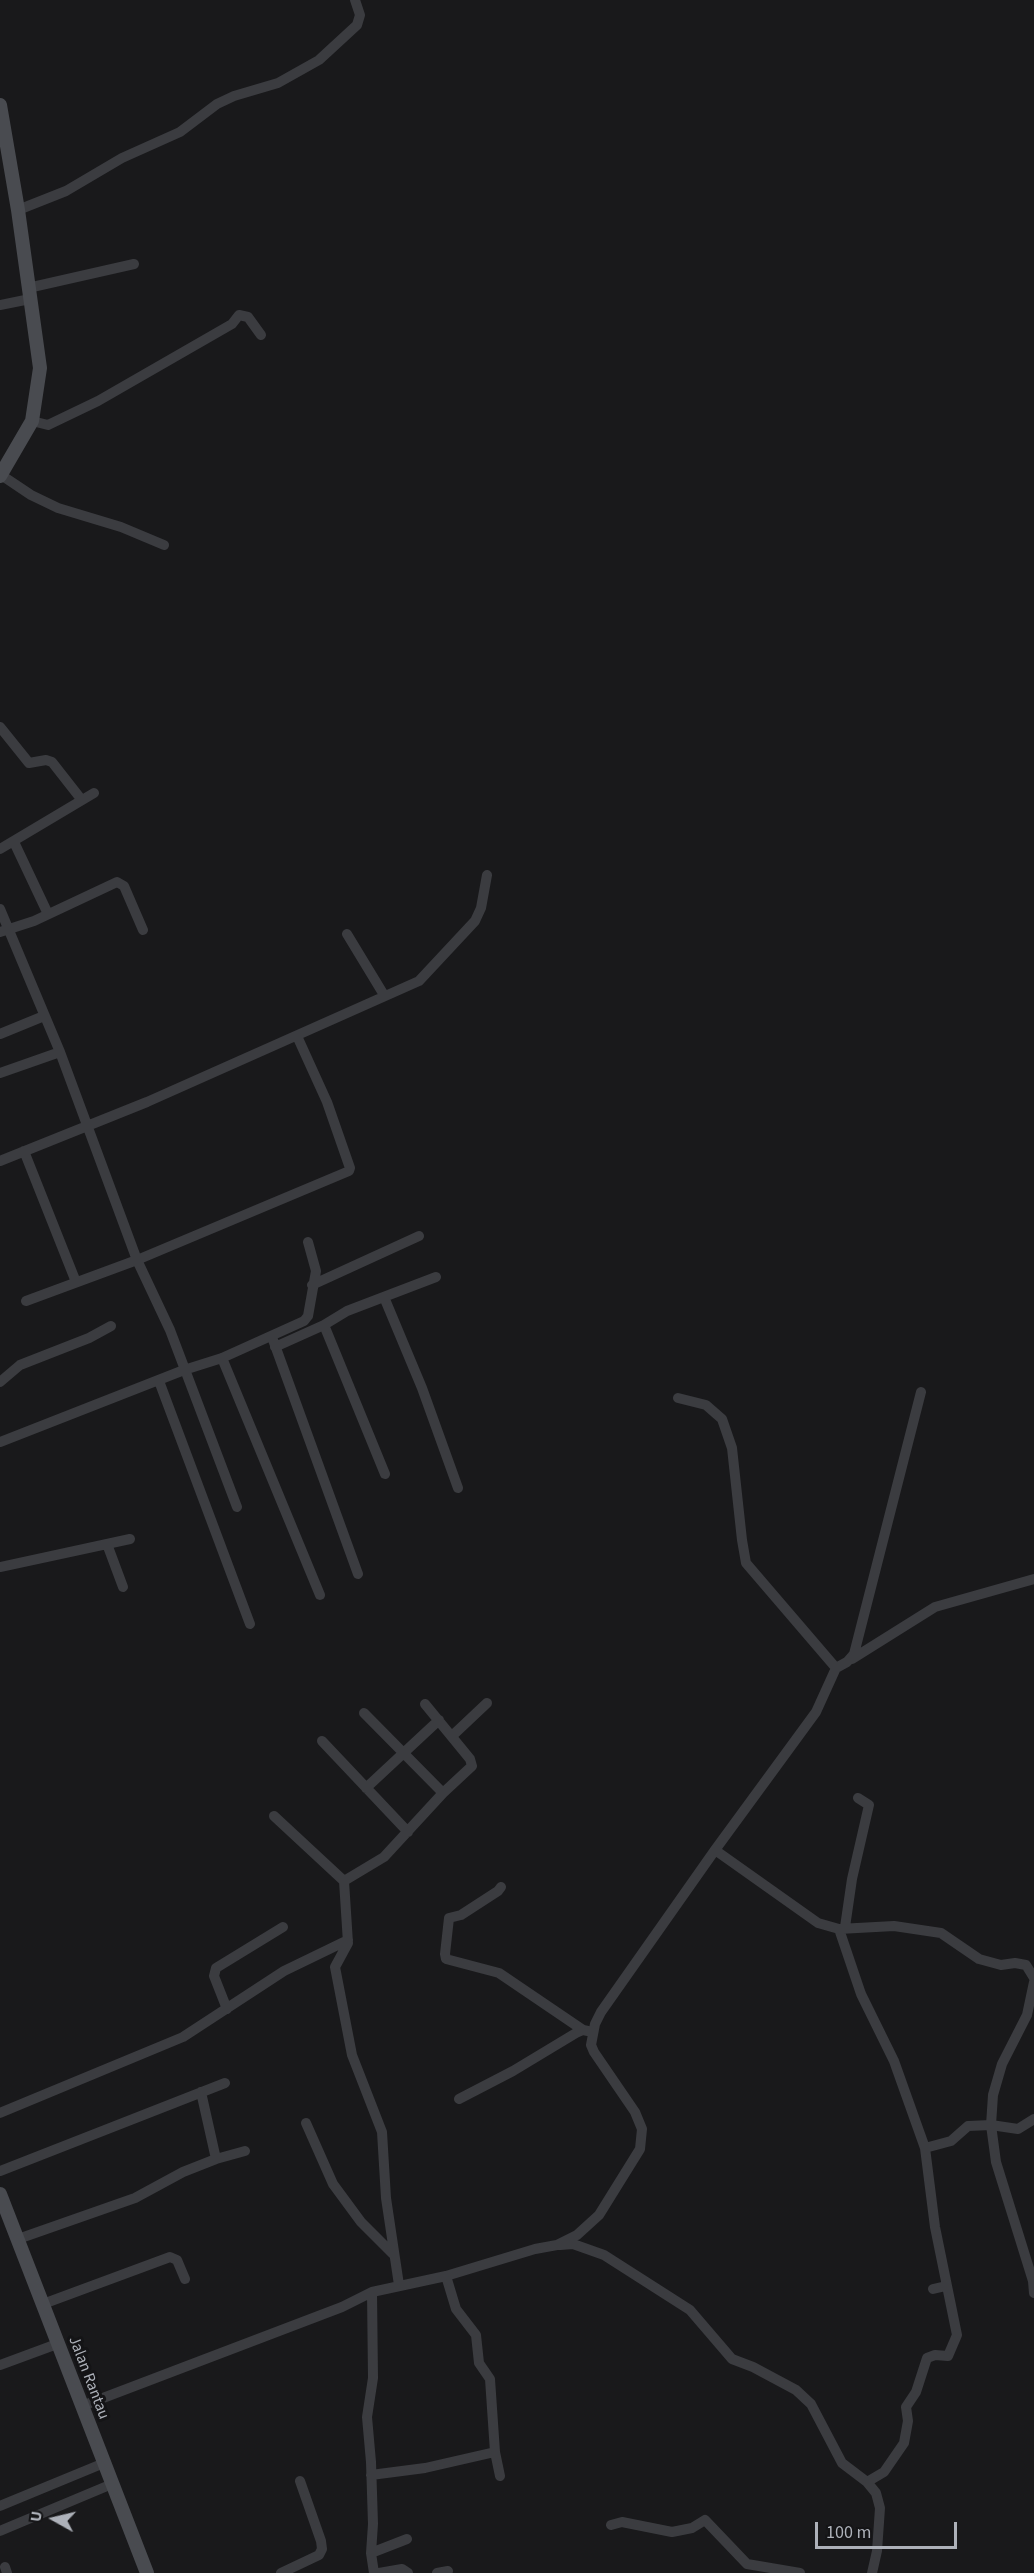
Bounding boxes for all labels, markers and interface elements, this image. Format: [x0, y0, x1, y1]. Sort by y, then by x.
street label: Jalan Rantau [63, 2334, 113, 2422]
north arrow [24, 2489, 84, 2549]
text: U [25, 2510, 48, 2523]
scale bar [818, 2510, 960, 2548]
text: 100 m [826, 2520, 871, 2545]

